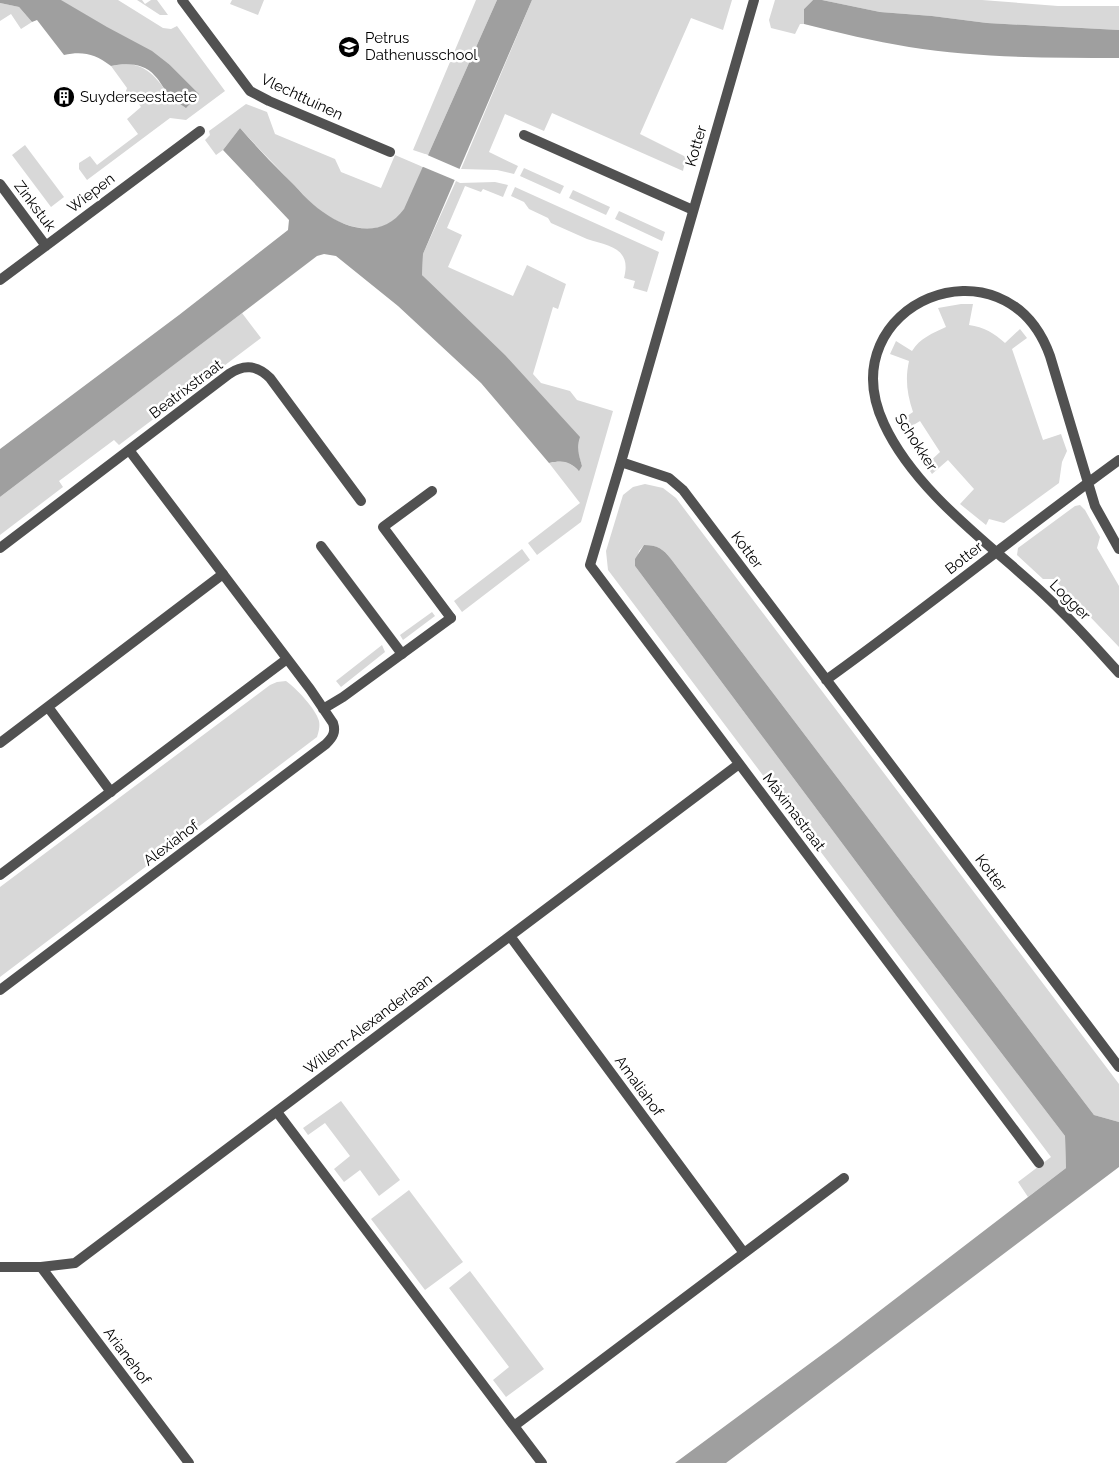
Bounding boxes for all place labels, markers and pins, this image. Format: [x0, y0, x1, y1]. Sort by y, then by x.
place label: Petrus Dathenusschool [365, 29, 478, 64]
school or university icon: Petrus Dathenusschool [337, 35, 361, 59]
building icon: Suyderseestaete [52, 85, 76, 109]
place label: Suyderseestaete [80, 88, 197, 106]

